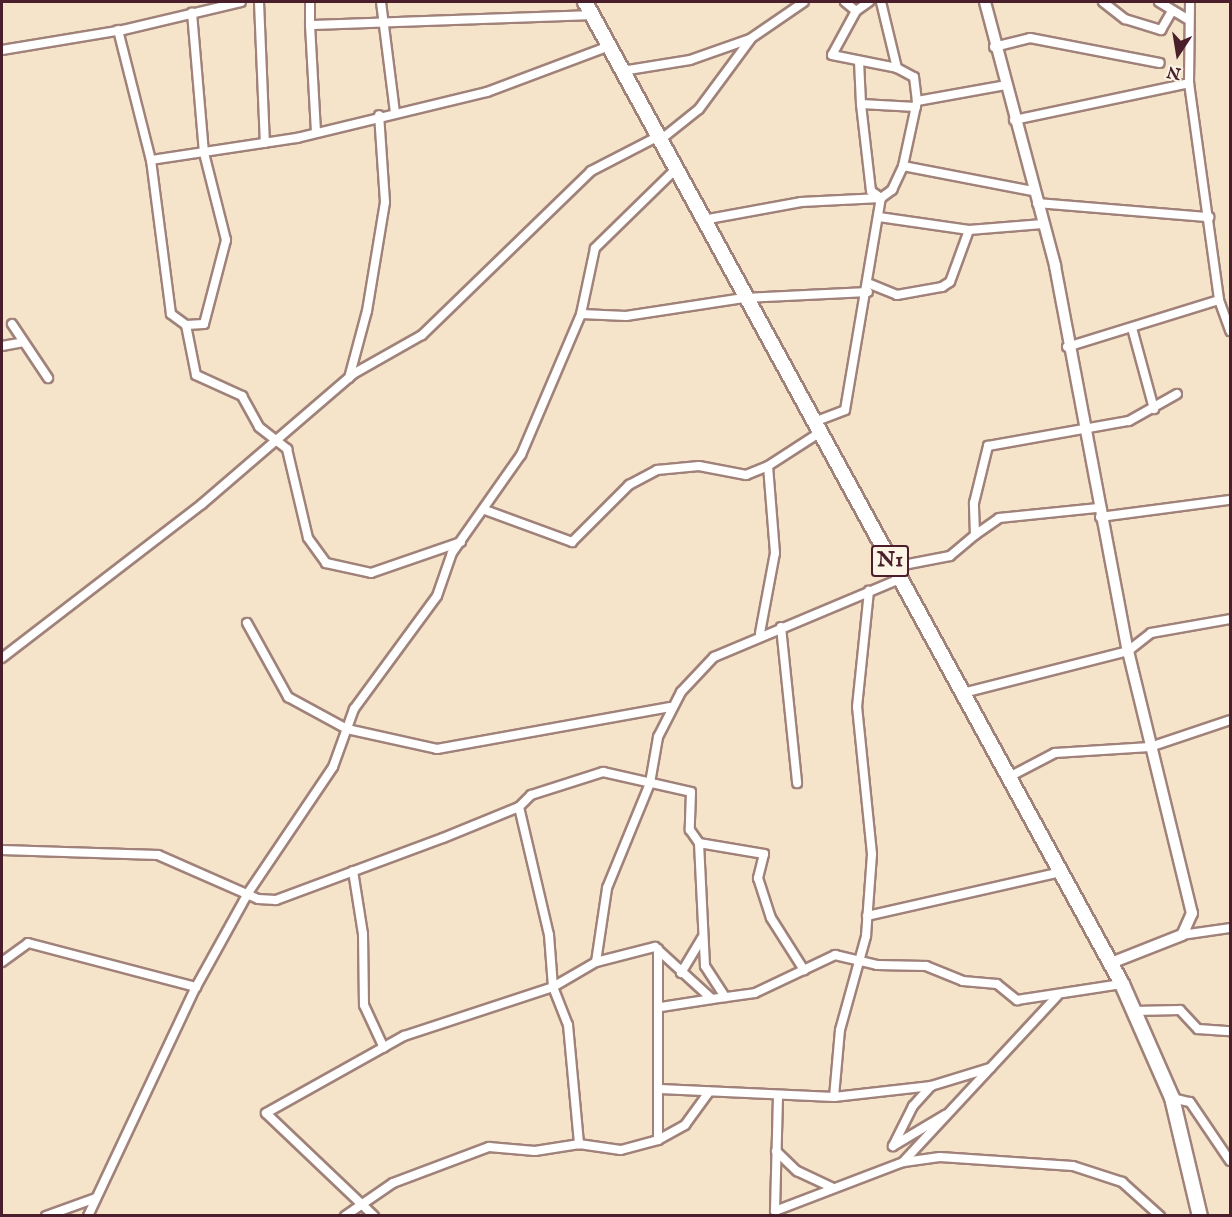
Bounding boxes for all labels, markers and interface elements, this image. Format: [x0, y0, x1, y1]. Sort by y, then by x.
north arrow [1148, 24, 1208, 84]
text: N [1165, 60, 1183, 83]
road number: N1 [870, 543, 910, 579]

